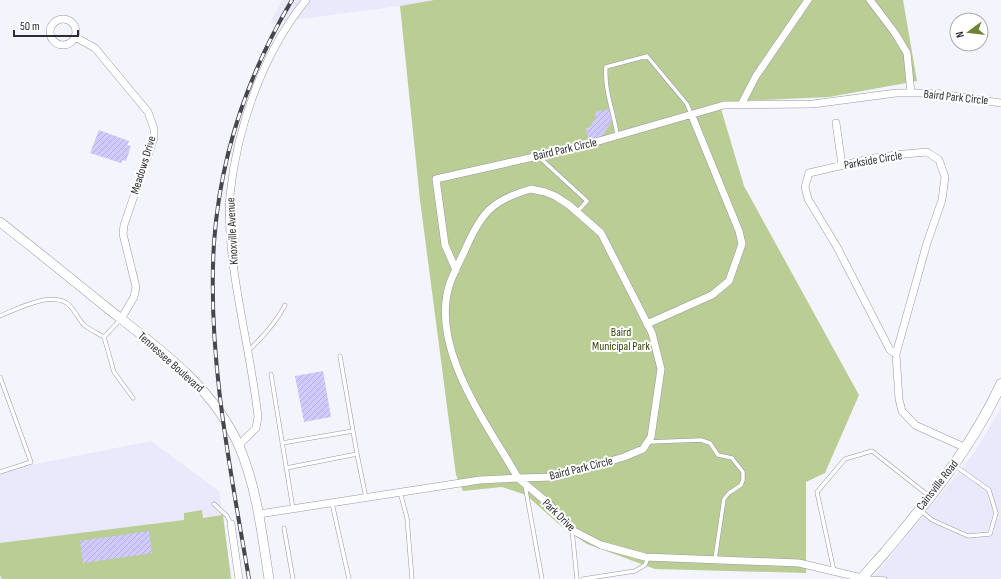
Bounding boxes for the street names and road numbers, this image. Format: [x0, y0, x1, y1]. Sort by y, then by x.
street label: Baird Park Circle [923, 87, 989, 108]
street label: Meadows Drive [127, 134, 160, 196]
street label: Baird Park Circle [532, 135, 599, 164]
street label: Parkside Circle [843, 148, 904, 173]
street label: Knoxville Avenue [223, 197, 242, 265]
street label: Tennessee Boulevard [135, 329, 207, 396]
street label: Baird Park Circle [548, 453, 615, 484]
street label: Cainsville Road [913, 457, 962, 514]
street label: Park Drive [539, 496, 579, 535]

